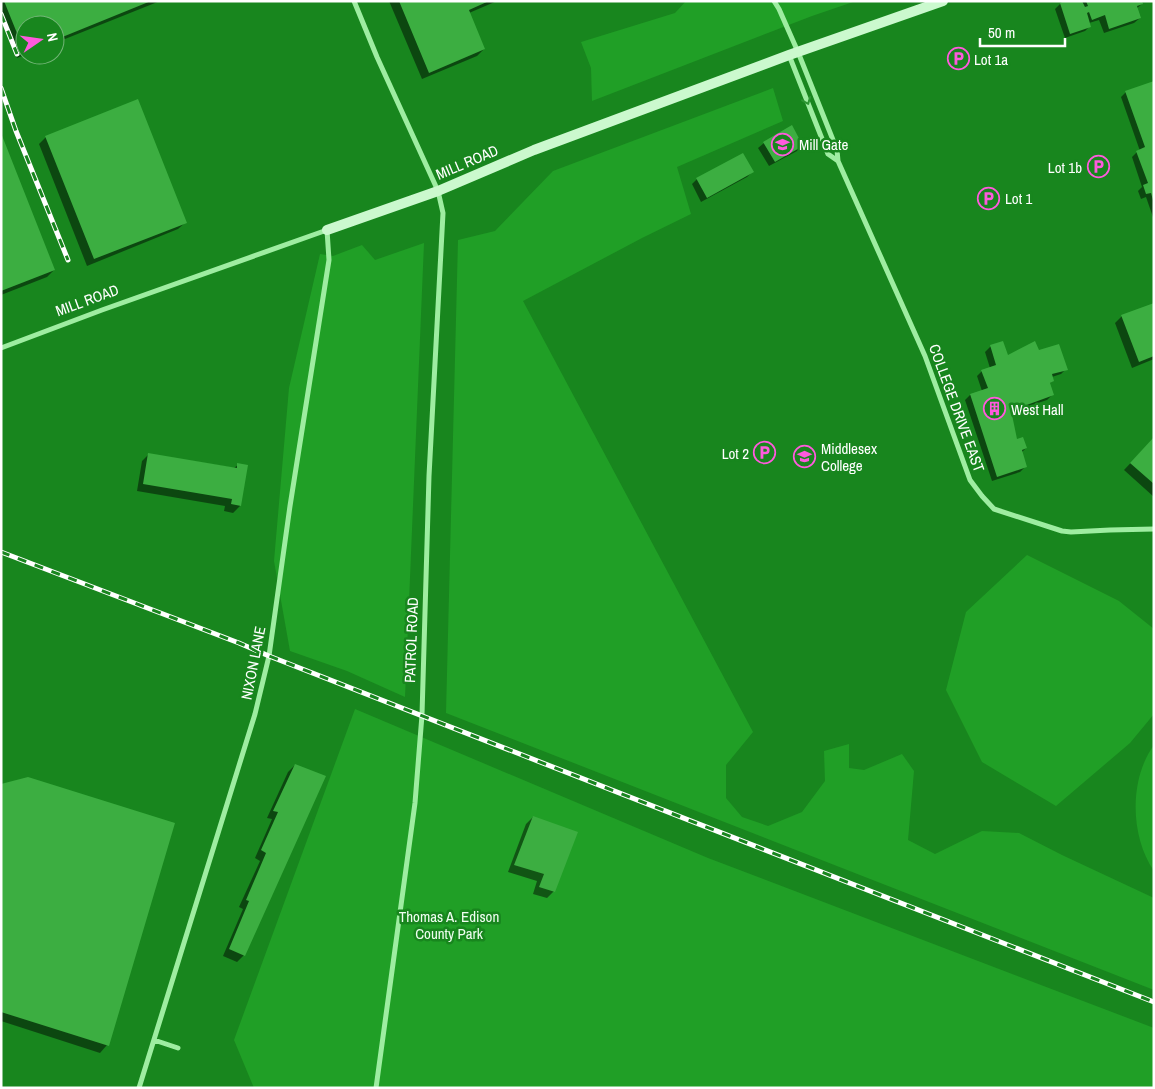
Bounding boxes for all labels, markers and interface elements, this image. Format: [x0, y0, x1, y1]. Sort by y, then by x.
north arrow [15, 15, 65, 65]
scale bar [980, 15, 1065, 47]
text: 50 m [988, 22, 1015, 43]
text: N [43, 31, 62, 43]
parking icon: Lot 1a [946, 47, 970, 71]
place label: Lot 1a [974, 49, 1008, 70]
one-way arrow [801, 96, 811, 105]
school or university icon: Mill Gate [771, 132, 795, 156]
place label: Mill Gate [799, 134, 848, 155]
street label: MILL ROAD [433, 139, 502, 185]
parking icon: Lot 1b [1086, 155, 1110, 179]
place label: Lot 1b [1048, 157, 1082, 178]
parking icon: Lot 1 [977, 186, 1001, 210]
place label: Lot 1 [1005, 188, 1033, 209]
street label: MILL ROAD [52, 279, 122, 321]
street label: COLLEGE DRIVE EAST [924, 341, 990, 475]
building icon: West Hall [983, 397, 1007, 421]
place label: West Hall [1011, 399, 1063, 420]
place label: Middlesex College [821, 438, 878, 476]
parking icon: Lot 2 [753, 441, 777, 465]
place label: Lot 2 [722, 443, 749, 464]
school or university icon: Middlesex College [793, 445, 817, 469]
street label: PATROL ROAD [399, 597, 423, 683]
street label: NIXON LANE [236, 624, 270, 702]
park label: Thomas A. Edison County Park [399, 906, 499, 944]

